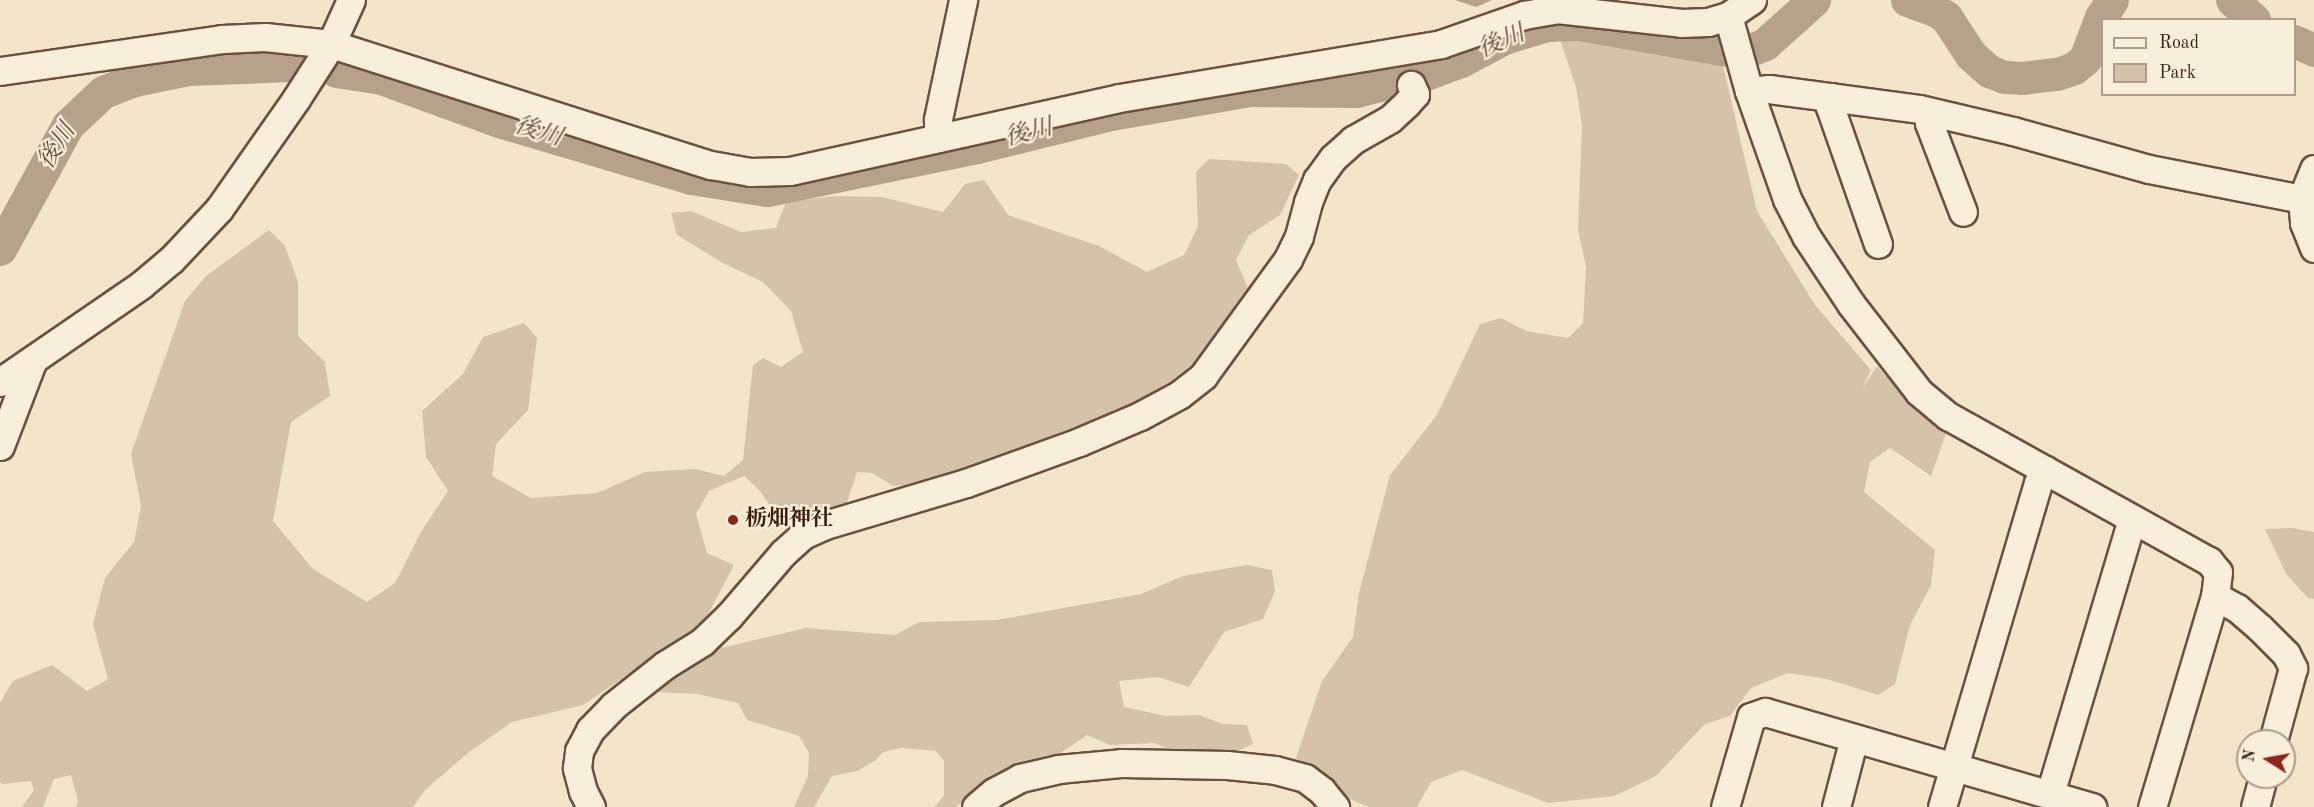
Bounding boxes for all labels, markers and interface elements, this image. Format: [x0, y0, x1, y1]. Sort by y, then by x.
legend [2101, 18, 2296, 96]
water label: 後川 [1474, 20, 1530, 66]
text: Road [2159, 34, 2199, 52]
text: Park [2159, 64, 2196, 82]
water label: 後川 [511, 112, 565, 154]
water label: 後川 [1002, 114, 1056, 154]
water label: 後川 [33, 119, 83, 175]
place label: 栃畑神社 [745, 507, 833, 533]
marker: 栃畑神社 [726, 513, 740, 527]
north arrow [2236, 729, 2296, 789]
text: N [2241, 748, 2259, 763]

